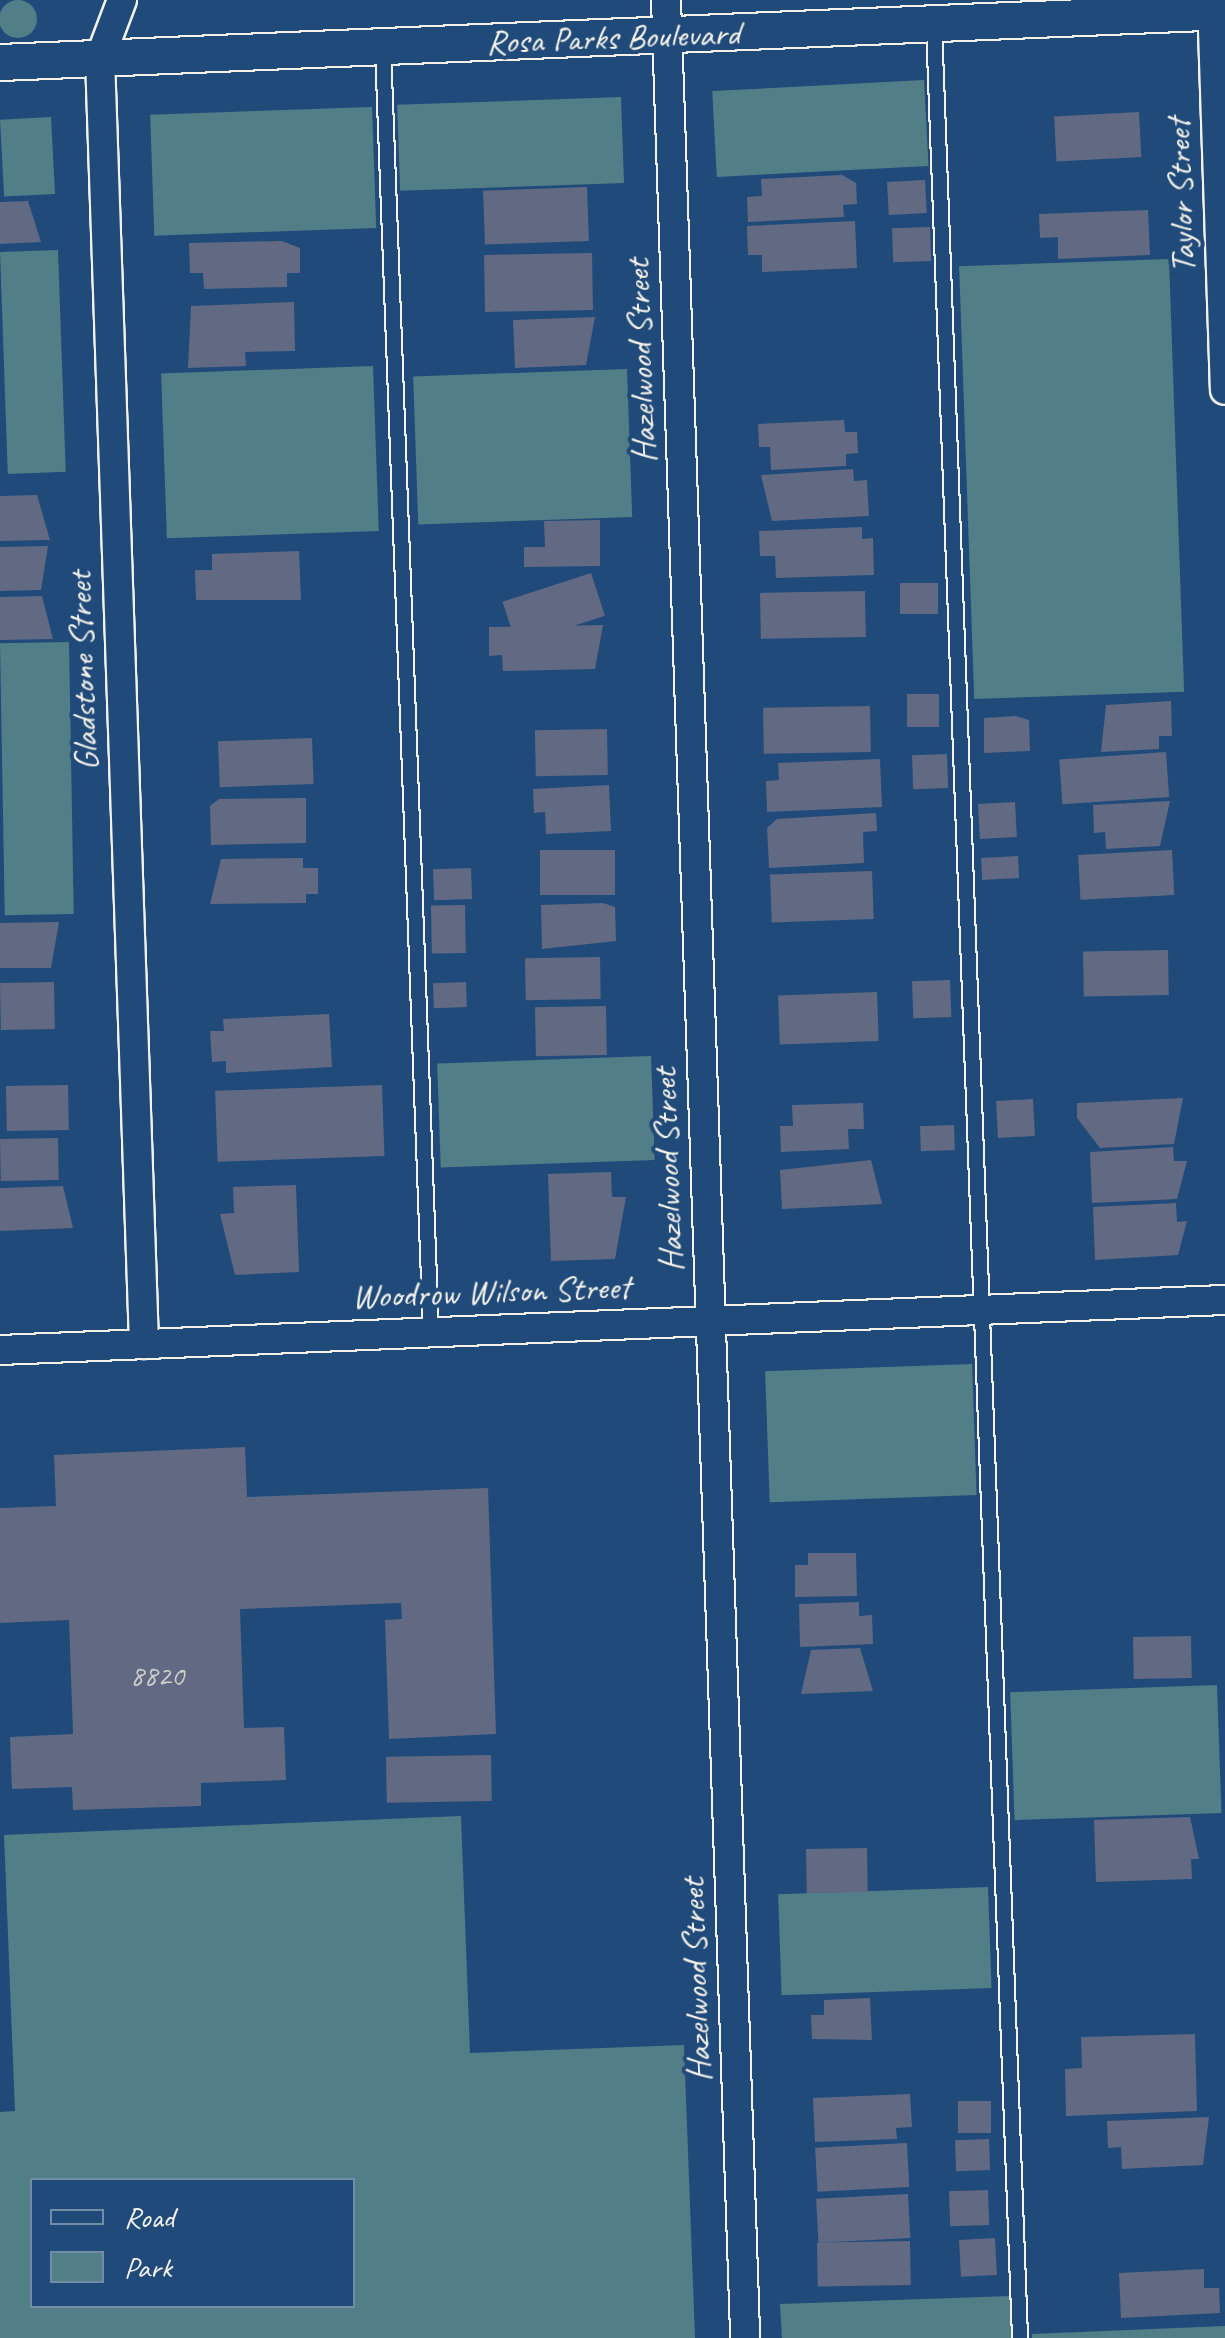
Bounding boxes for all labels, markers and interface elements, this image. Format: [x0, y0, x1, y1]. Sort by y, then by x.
street label: Rosa Parks Boulevard [485, 13, 741, 63]
street label: Taylor Street [1157, 118, 1205, 274]
street label: Hazelwood Street [616, 258, 666, 464]
street label: Gladstone Street [59, 570, 107, 772]
street label: Hazelwood Street [643, 1067, 693, 1273]
street label: Woodrow Wilson Street [351, 1266, 631, 1318]
house number: 8820 [130, 1657, 184, 1693]
street label: Hazelwood Street [671, 1877, 721, 2083]
legend [30, 2178, 355, 2308]
text: Road [124, 2198, 174, 2236]
text: Park [124, 2248, 172, 2286]

